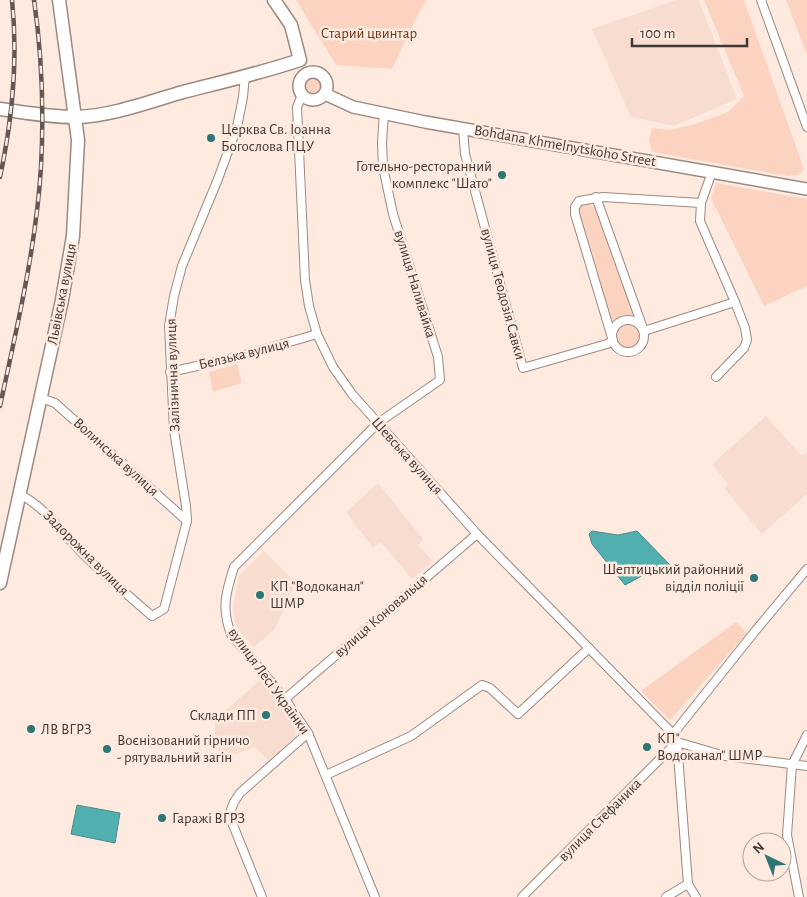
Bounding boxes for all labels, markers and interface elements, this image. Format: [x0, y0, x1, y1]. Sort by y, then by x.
scale bar [632, 15, 747, 47]
park label: Старий цвинтар [321, 26, 418, 41]
text: 100 m [640, 26, 675, 41]
place label: Церква Св. Іоанна Богослова ПЦУ [221, 122, 331, 154]
street label: Bohdana Khmelnytskoho Street [473, 123, 657, 169]
marker: Церква Св. Іоанна Богослова ПЦУ [205, 132, 217, 144]
place label: Готельно-ресторанний комплекс "Шато" [356, 159, 492, 191]
marker: Готельно-ресторанний комплекс "Шато" [496, 169, 508, 181]
street label: вулиця Теодозія Савки [478, 227, 528, 361]
street label: вулиця Наливайка [391, 228, 439, 340]
street label: Львівська вулиця [45, 242, 79, 346]
street label: Залізнична вулиця [164, 318, 182, 432]
street label: Белзька вулиця [197, 335, 291, 373]
street label: Шевська вулиця [369, 414, 445, 498]
street label: Волинська вулиця [71, 415, 161, 499]
street label: Задорожна вулиця [41, 508, 131, 598]
place label: Шептицький районний відділ поліції [602, 562, 744, 594]
street label: вулиця Коновальця [332, 572, 430, 660]
marker: Шептицький районний відділ поліції [748, 572, 760, 584]
place label: КП "Водоканал" ШМР [270, 579, 364, 611]
marker: КП "Водоканал" ШМР [254, 589, 266, 601]
street label: вулиця Лесі Українки [225, 625, 313, 737]
place label: Склади ПП [189, 708, 256, 723]
marker: Склади ПП [260, 709, 272, 721]
place label: ЛВ ВГРЗ [41, 722, 92, 737]
marker: ЛВ ВГРЗ [25, 723, 37, 735]
place label: КП" Водоканал" ШМР [657, 731, 762, 763]
place label: Воєнізований гірничо - рятувальний загін [117, 733, 250, 765]
marker: КП" Водоканал" ШМР [641, 741, 653, 753]
marker: Воєнізований гірничо - рятувальний загін [101, 743, 113, 755]
street label: вулиця Стефаника [556, 776, 644, 864]
place label: Гаражі ВГРЗ [172, 811, 245, 826]
marker: Гаражі ВГРЗ [156, 812, 168, 824]
north arrow [742, 832, 792, 882]
text: N [750, 840, 767, 857]

